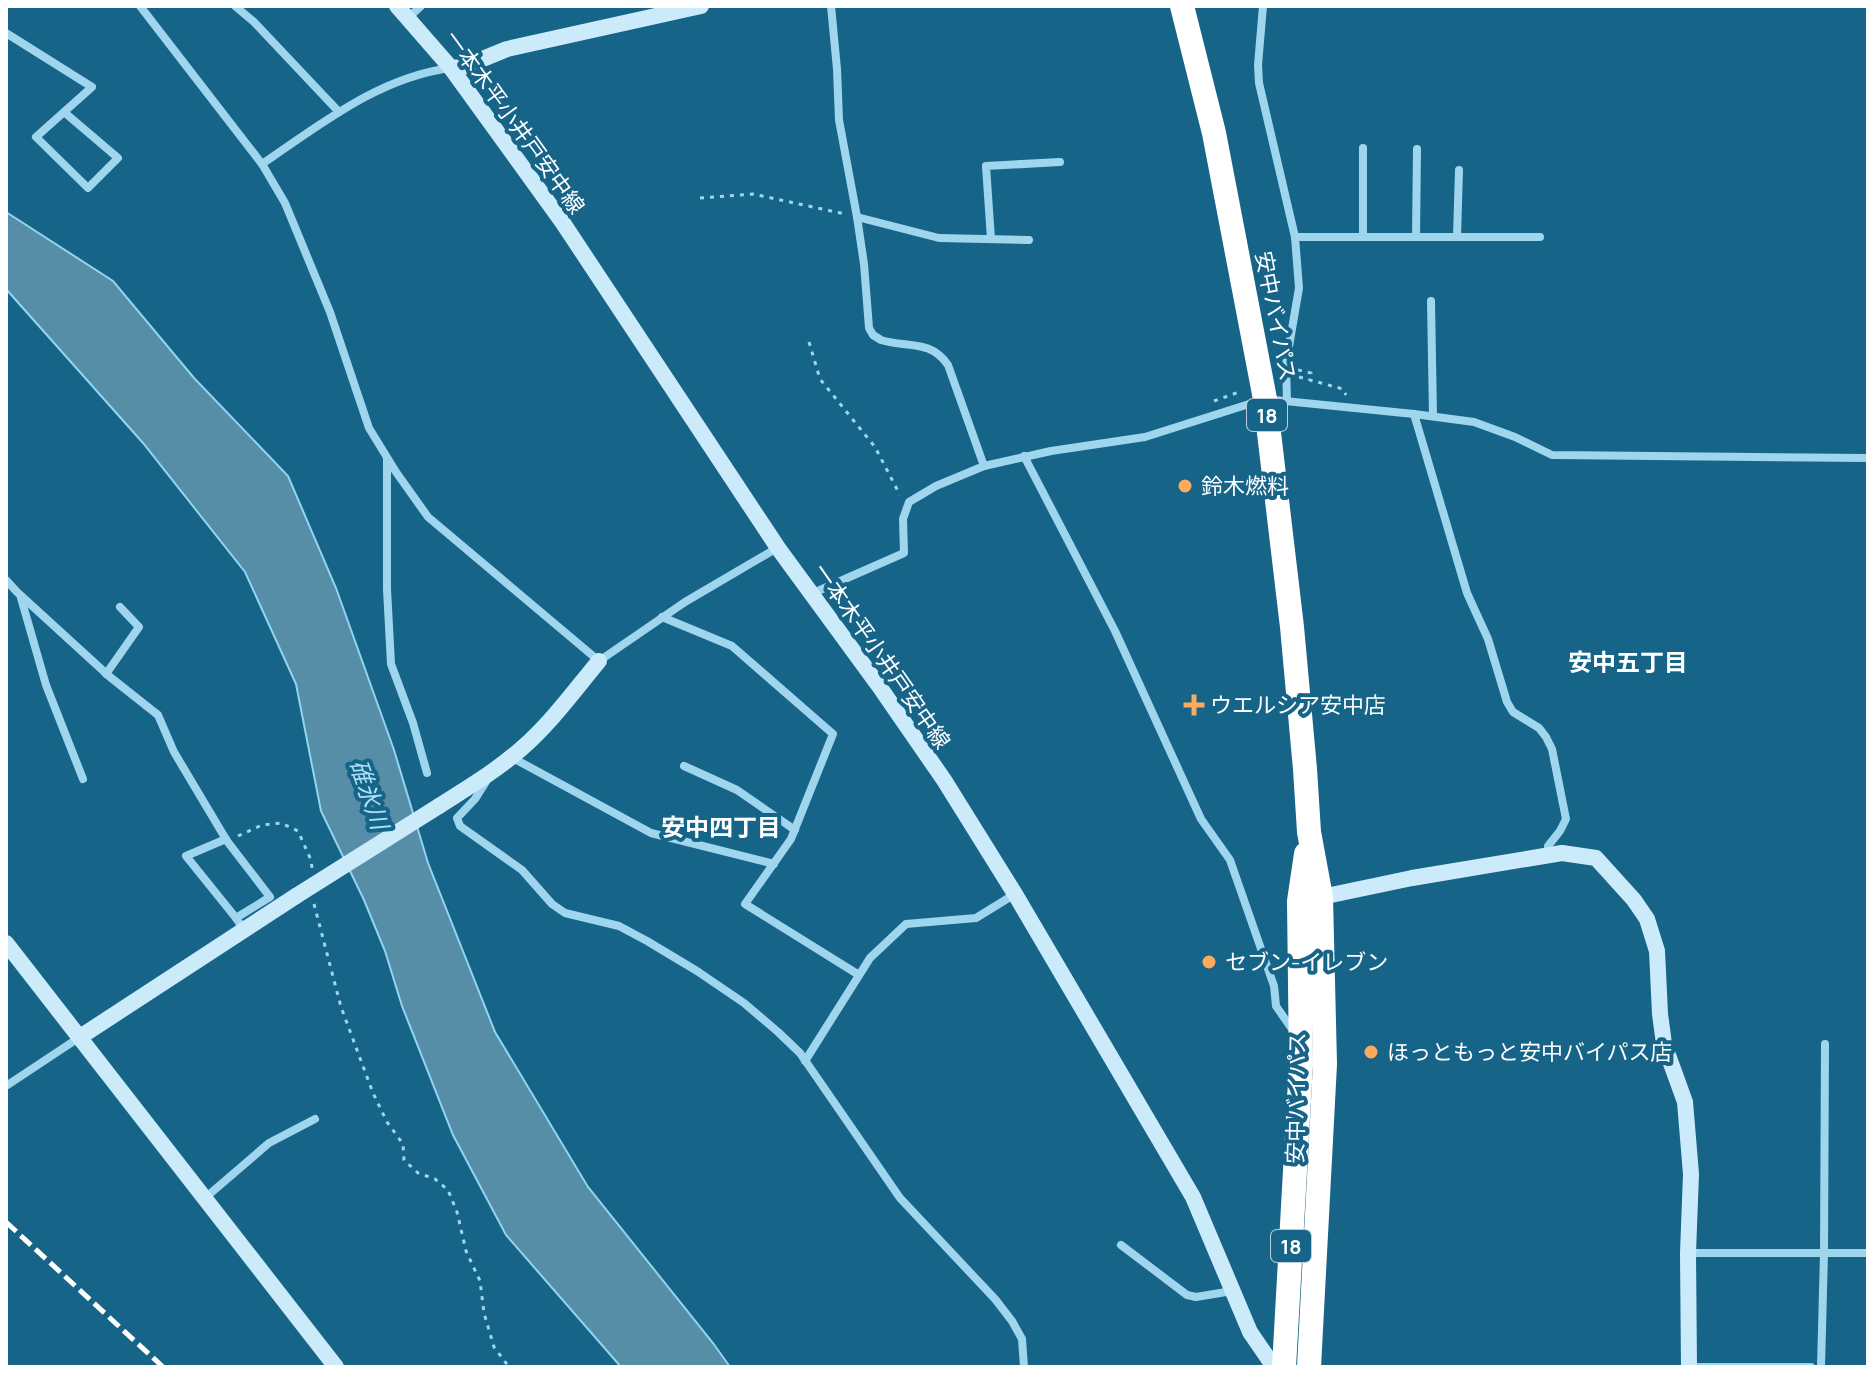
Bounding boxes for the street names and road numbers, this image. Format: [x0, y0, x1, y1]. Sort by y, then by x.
street label: 一本木平小井戸安中線 [438, 24, 592, 220]
street label: 安中バイパス [1249, 249, 1303, 383]
road number: 18 [1247, 399, 1287, 431]
street label: 一本木平小井戸安中線 [807, 557, 957, 755]
street label: 安中バイパス [1280, 1032, 1312, 1164]
road number: 18 [1271, 1230, 1311, 1262]

